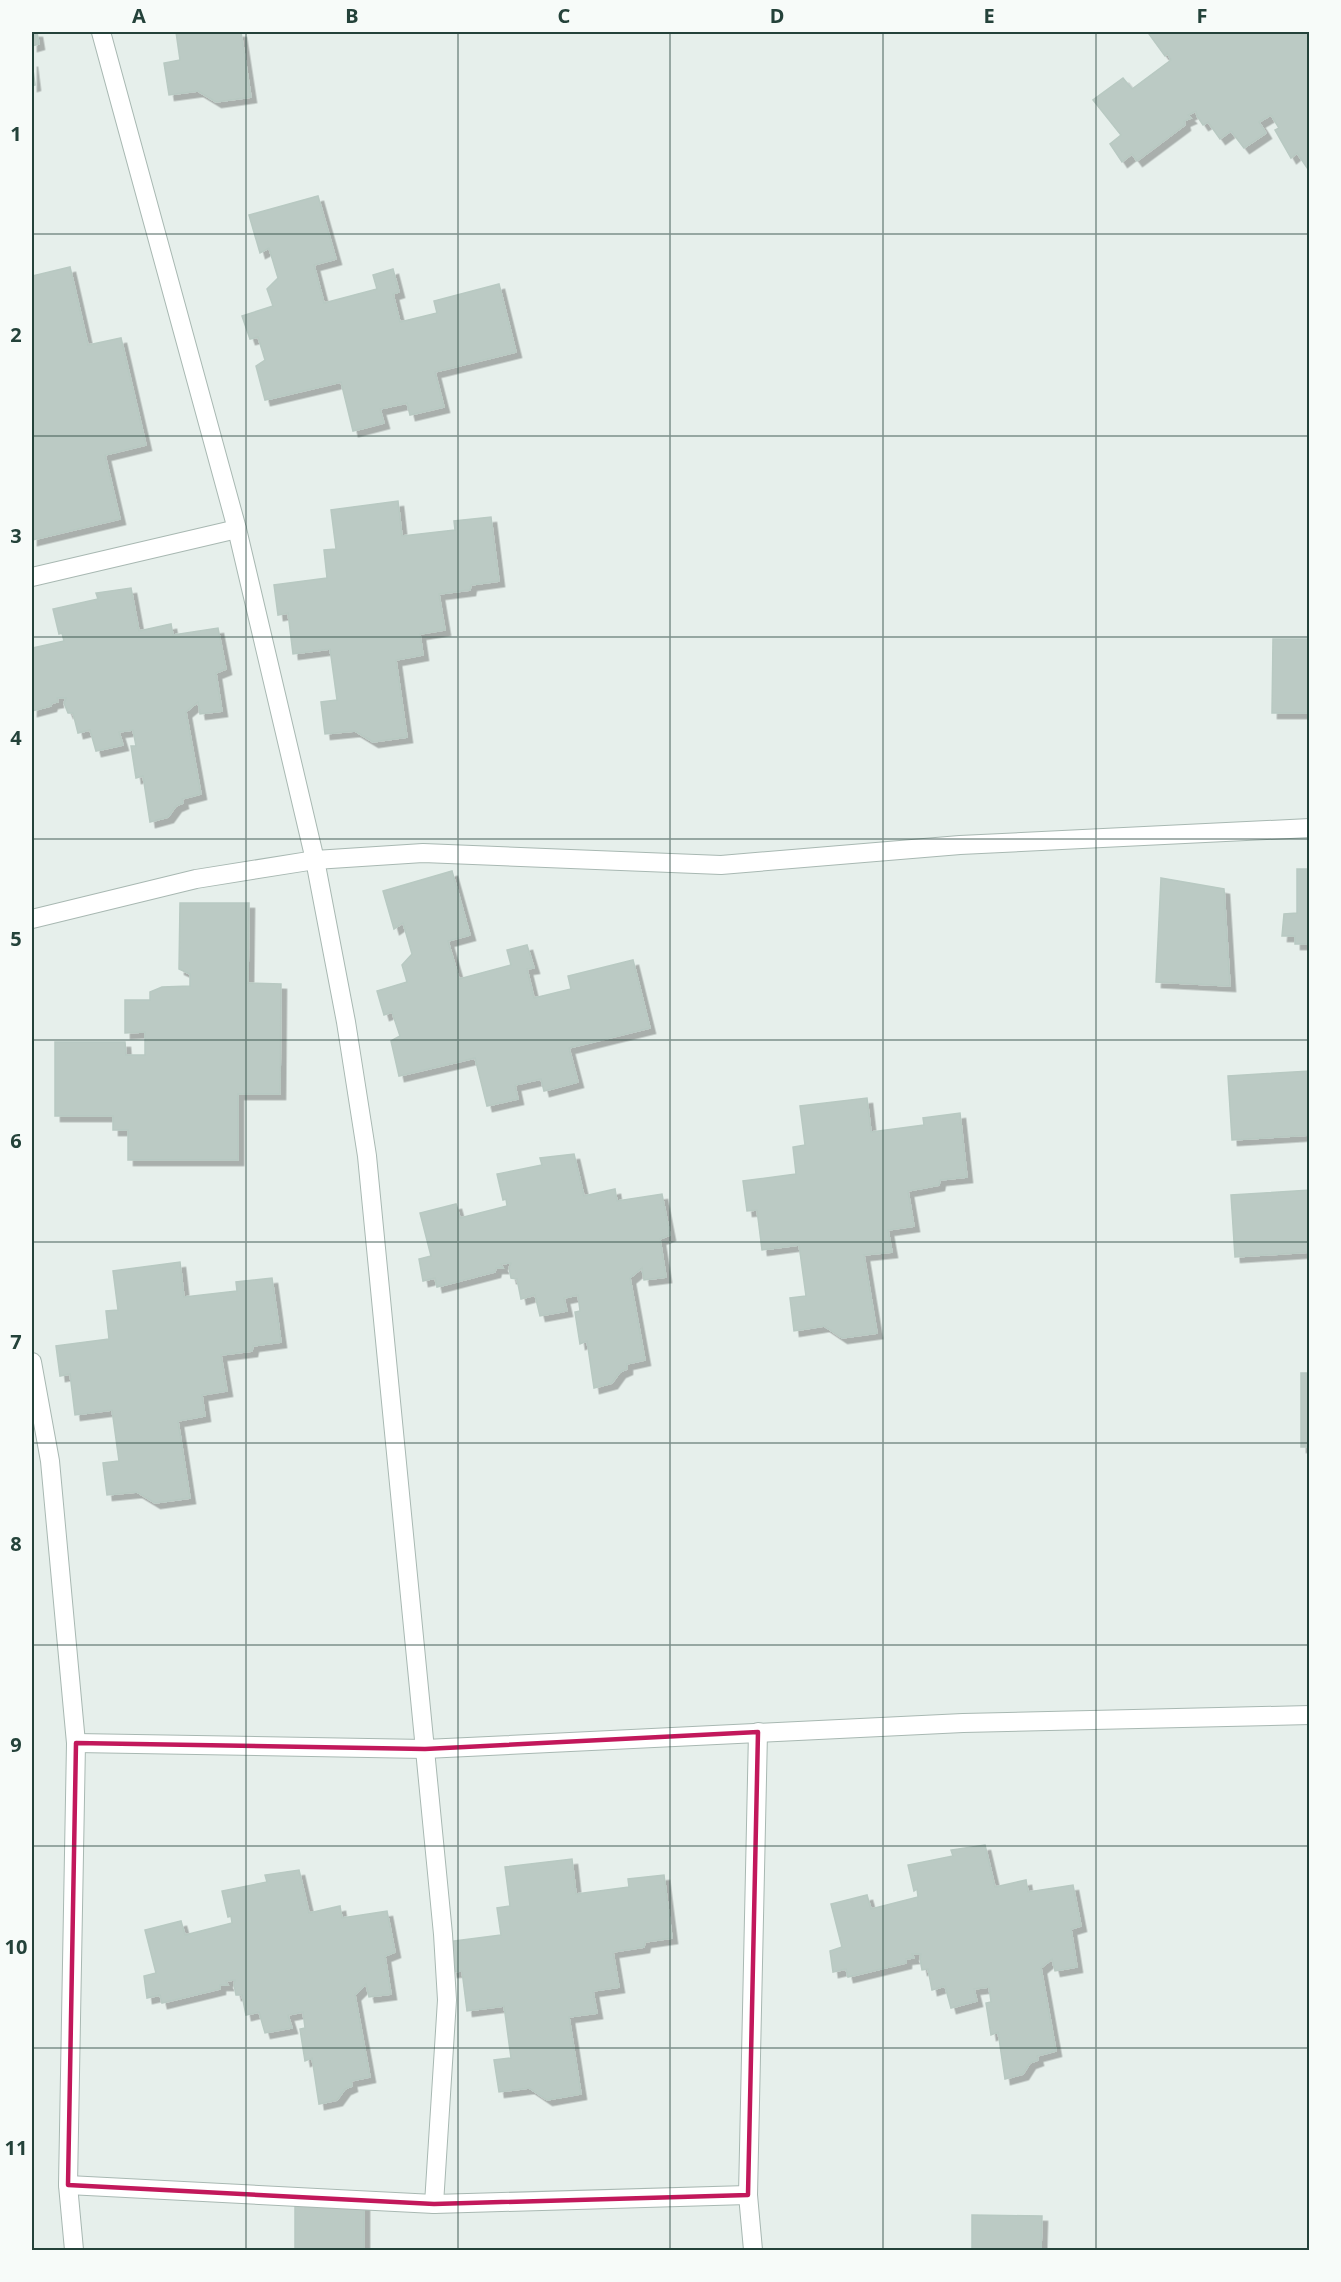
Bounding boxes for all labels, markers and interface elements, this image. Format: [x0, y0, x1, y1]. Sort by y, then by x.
text: A [132, 2, 146, 29]
text: B [345, 2, 359, 29]
text: C [558, 2, 571, 29]
text: D [770, 2, 784, 29]
text: E [983, 2, 995, 29]
text: F [1197, 2, 1207, 29]
text: 1 [10, 120, 22, 147]
text: 2 [10, 321, 22, 348]
text: 3 [10, 522, 22, 549]
text: 4 [10, 724, 22, 751]
text: 5 [10, 925, 22, 952]
text: 6 [10, 1127, 22, 1154]
text: 7 [10, 1328, 22, 1355]
text: 8 [10, 1530, 22, 1557]
text: 9 [10, 1731, 22, 1758]
text: 10 [5, 1933, 27, 1960]
text: 11 [5, 2134, 27, 2161]

